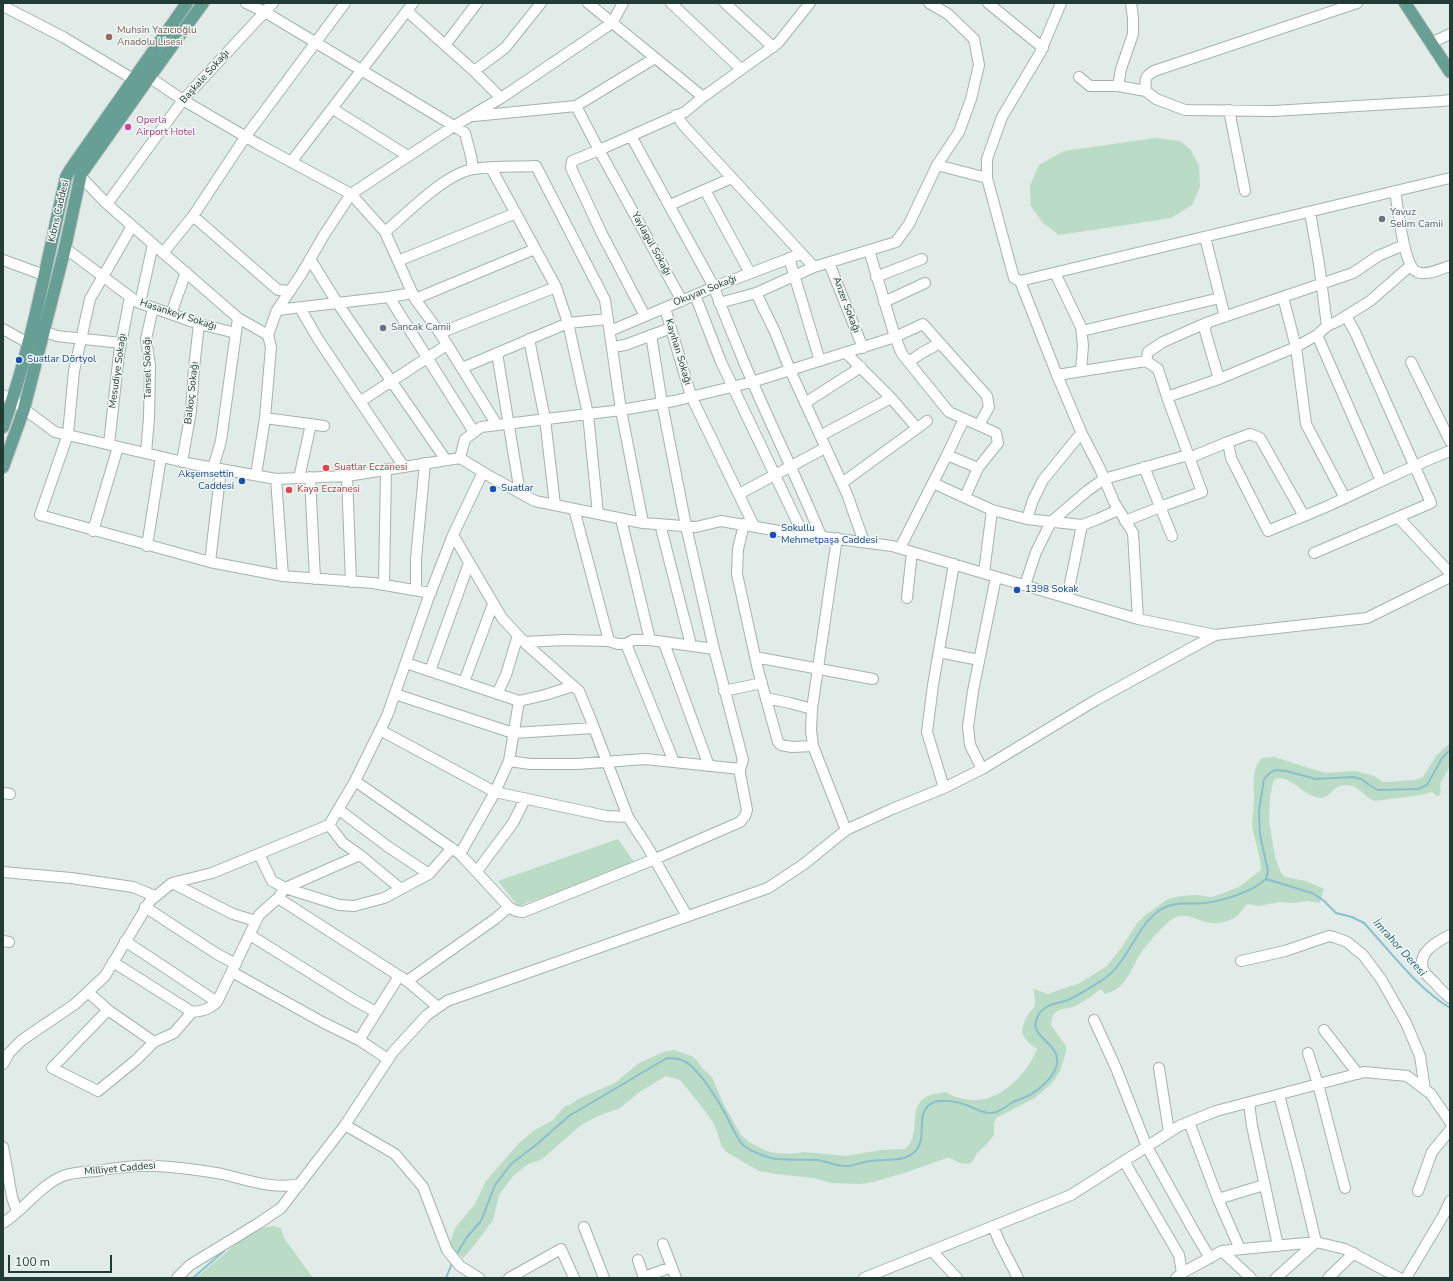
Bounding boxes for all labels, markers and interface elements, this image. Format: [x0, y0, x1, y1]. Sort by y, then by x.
place label: Muhsin Yazıcıoğlu Anadolu Lisesi [117, 25, 197, 48]
marker: Muhsin Yazıcıoğlu Anadolu Lisesi [104, 32, 114, 42]
street label: Başkale Sokağı [178, 48, 232, 106]
place label: Operla Airport Hotel [136, 115, 195, 138]
marker: Operla Airport Hotel [123, 122, 133, 132]
street label: Kıbrıs Caddesi [46, 179, 72, 243]
place label: Yavuz Selim Camii [1390, 207, 1443, 230]
street label: Yaylagül Sokağı [629, 210, 673, 278]
marker: Yavuz Selim Camii [1377, 214, 1387, 224]
street label: Okuyan Sokağı [672, 273, 738, 309]
street label: Anzer Sokağı [830, 275, 862, 335]
street label: Hasankeyf Sokağı [138, 297, 218, 333]
street label: Kayıhan Sokağı [662, 318, 694, 386]
place label: Sancak Camii [391, 322, 451, 334]
marker: Sancak Camii [378, 323, 388, 333]
street label: Mesudiye Sokağı [107, 333, 129, 409]
street label: Tansel Sokağı [141, 337, 155, 399]
place label: Suatlar Dörtyol [27, 354, 96, 366]
marker: Suatlar Dörtyol [14, 355, 24, 365]
street label: Balkoç Sokağı [183, 361, 201, 425]
place label: Suatlar Eczanesi [334, 462, 407, 474]
marker: Suatlar Eczanesi [321, 463, 331, 473]
place label: Akşemsettin Caddesi [178, 469, 234, 492]
marker: Akşemsettin Caddesi [237, 476, 247, 486]
place label: Suatlar [501, 483, 533, 495]
place label: Kaya Eczanesi [297, 484, 360, 496]
marker: Suatlar [488, 484, 498, 494]
marker: Kaya Eczanesi [284, 485, 294, 495]
place label: Sokullu Mehmetpaşa Caddesi [781, 523, 878, 546]
marker: Sokullu Mehmetpaşa Caddesi [768, 530, 778, 540]
place label: 1398 Sokak [1025, 584, 1079, 596]
marker: 1398 Sokak [1012, 585, 1022, 595]
water label: İmrahor Deresi [1370, 917, 1428, 979]
street label: Milliyet Caddesi [84, 1160, 156, 1178]
scale bar [10, 1247, 114, 1273]
text: 100 m [15, 1254, 50, 1270]

